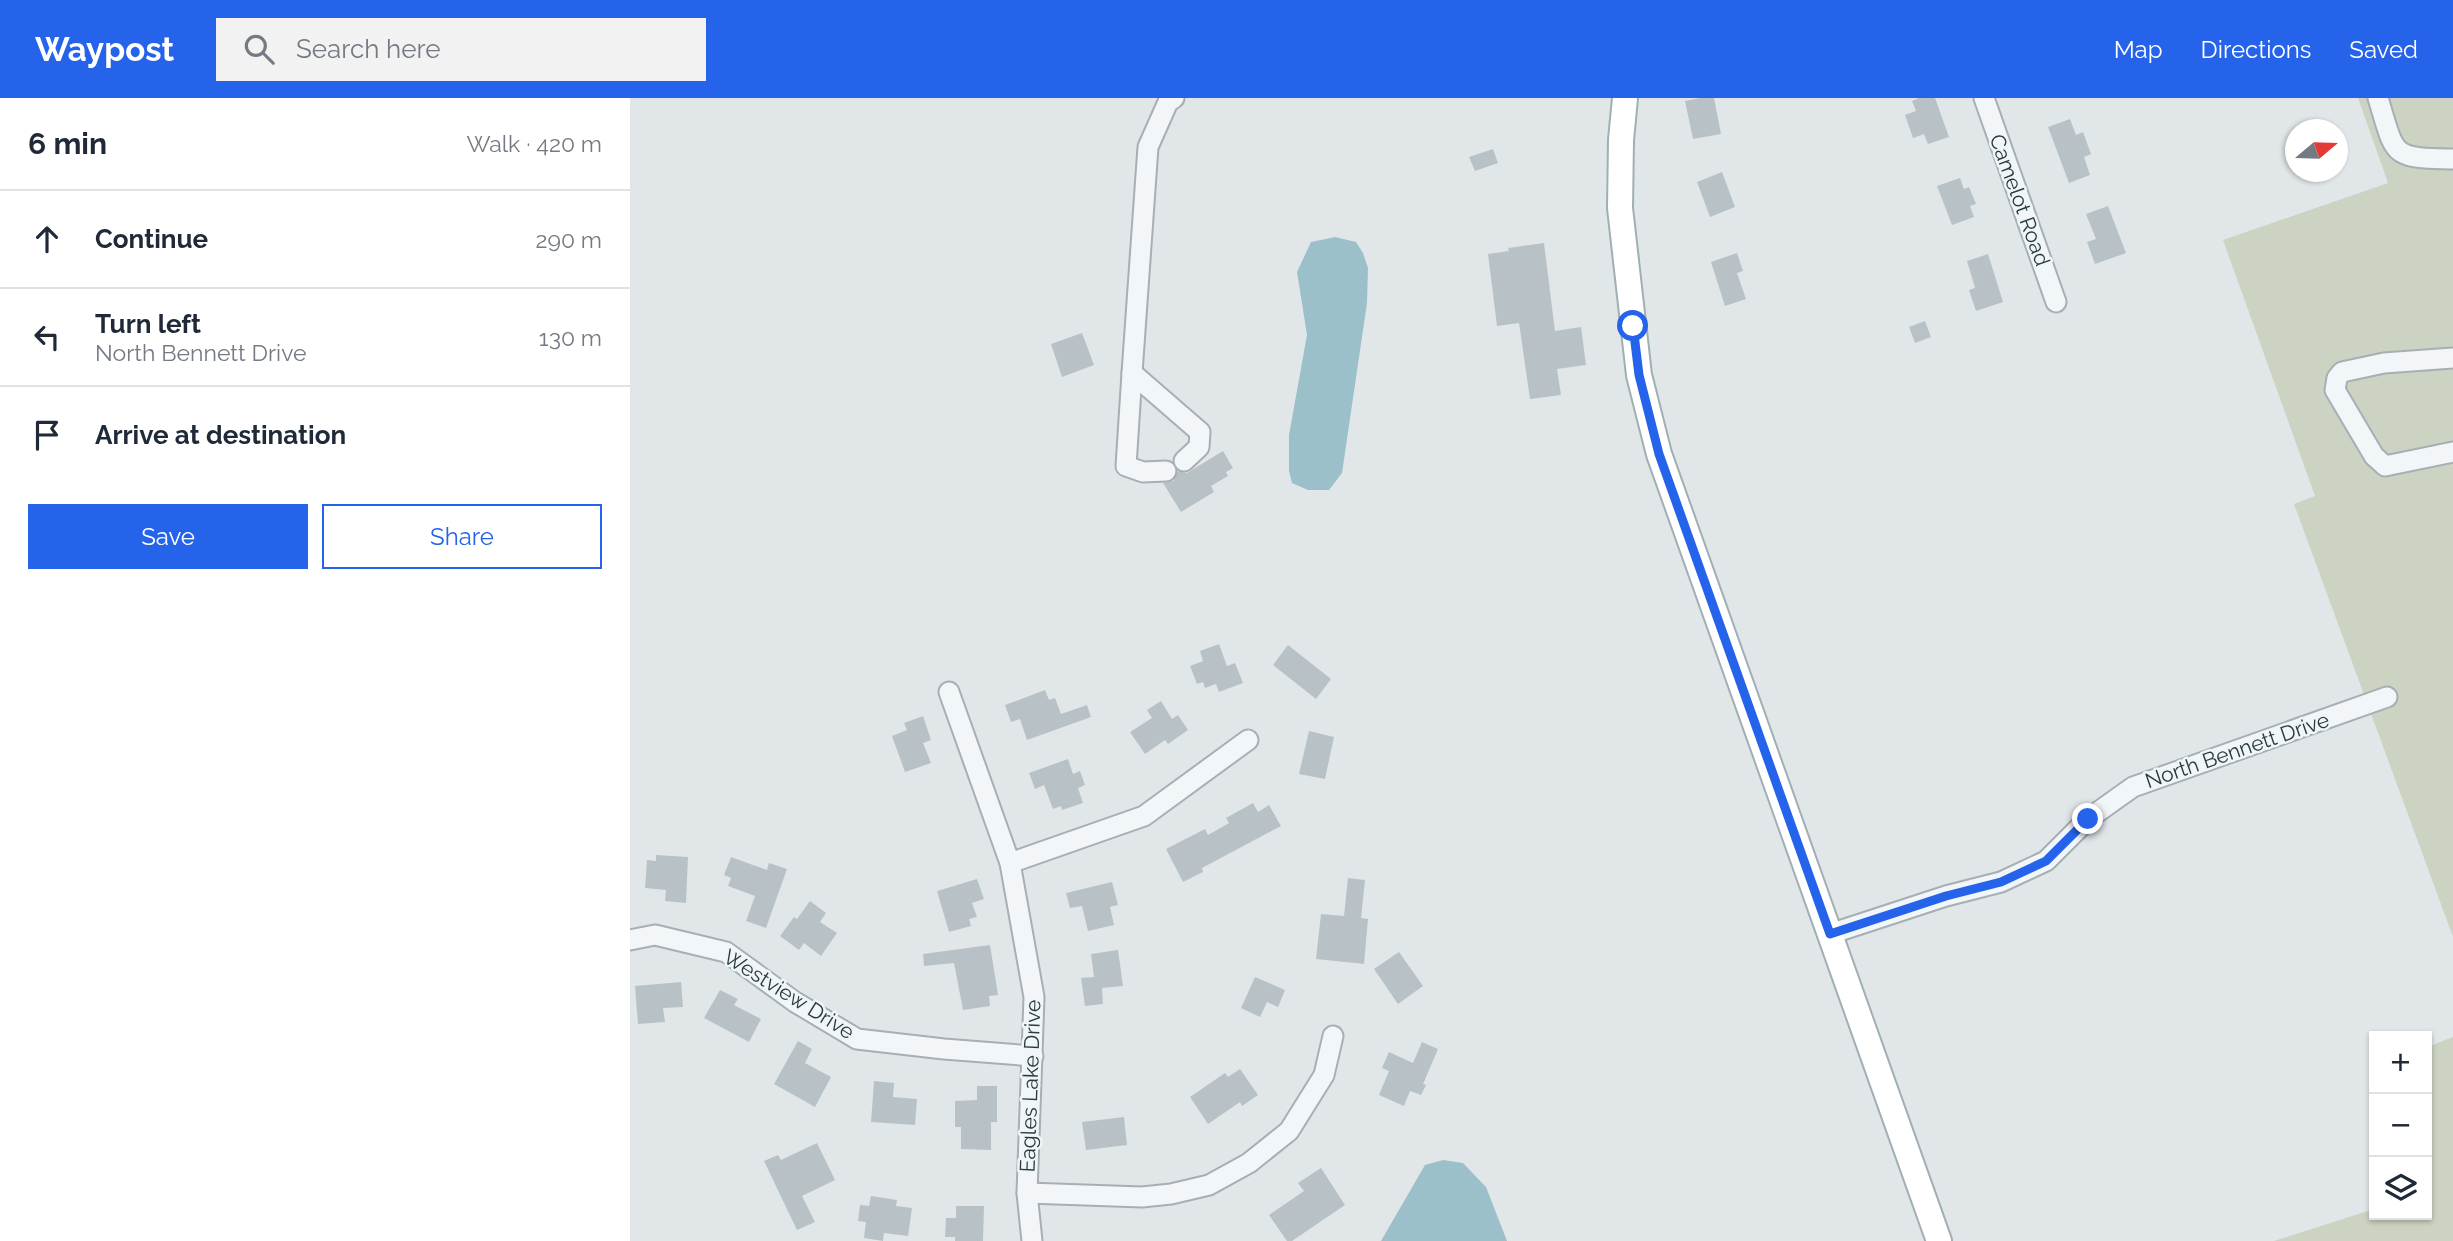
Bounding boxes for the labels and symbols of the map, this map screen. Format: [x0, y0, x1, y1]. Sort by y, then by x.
north arrow [2285, 119, 2348, 182]
street label: Camelot Road [1985, 131, 2055, 269]
route start [1617, 310, 1648, 341]
street label: North Bennett Drive [2142, 707, 2332, 793]
route end [2072, 803, 2103, 834]
street label: Westview Drive [719, 944, 859, 1044]
street label: Eagles Lake Drive [1014, 999, 1046, 1173]

